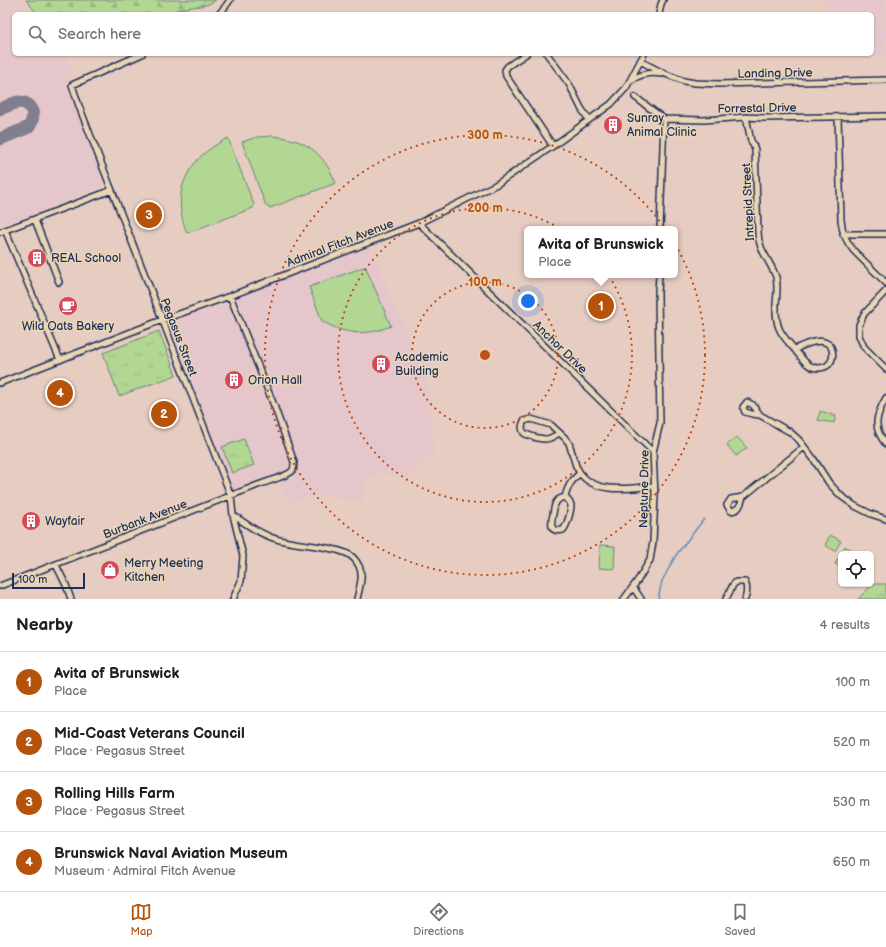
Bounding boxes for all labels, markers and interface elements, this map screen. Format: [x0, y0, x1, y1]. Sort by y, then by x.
search box [12, 12, 874, 56]
icon: search [26, 23, 48, 45]
text: Search here [58, 25, 141, 44]
street label: Landing Drive [737, 65, 813, 82]
street label: Forrestal Drive [717, 100, 797, 117]
place label: Sunray Animal Clinic [627, 111, 697, 140]
building icon: Sunray Animal Clinic [602, 114, 624, 136]
text: 300 m [467, 128, 503, 143]
street label: Intrepid Street [739, 162, 758, 241]
pin: 3 [136, 200, 162, 230]
text: 200 m [467, 201, 503, 216]
street label: Admiral Fitch Avenue [285, 216, 396, 271]
popup [524, 226, 678, 278]
text: Avita of Brunswick [538, 235, 664, 254]
building icon: REAL School [26, 247, 48, 269]
place label: REAL School [51, 251, 121, 266]
text: Place [538, 254, 571, 270]
text: 100 m [468, 275, 502, 290]
your location [518, 291, 538, 311]
pin: 1 [588, 291, 614, 321]
cafe icon: Wild Oats Bakery [57, 295, 79, 317]
street label: Pegasus Street [157, 296, 200, 379]
street label: Anchor Drive [529, 318, 590, 377]
place label: Wild Oats Bakery [22, 319, 115, 334]
centre of rings [478, 348, 492, 362]
place label: Academic Building [395, 350, 448, 379]
building icon: Academic Building [370, 353, 392, 375]
building icon: Orion Hall [223, 369, 245, 391]
place label: Orion Hall [248, 373, 302, 388]
pin: 4 [47, 378, 73, 408]
pin: 2 [151, 399, 177, 429]
street label: Neptune Drive [636, 450, 653, 528]
street label: Burbank Avenue [101, 497, 189, 542]
building icon: Wayfair [20, 510, 42, 532]
place label: Wayfair [45, 514, 85, 529]
map controls [838, 551, 874, 587]
button: locate [838, 551, 874, 587]
place label: Merry Meeting Kitchen [124, 556, 203, 585]
shop icon: Merry Meeting Kitchen [99, 559, 121, 581]
scale bar [12, 571, 85, 590]
text: 100 m [18, 573, 47, 586]
text: Nearby [16, 615, 73, 635]
text: 4 results [820, 617, 870, 633]
text: Avita of Brunswick [54, 664, 179, 683]
text: 1 [26, 674, 32, 690]
text: 100 m [835, 674, 870, 690]
text: Place [54, 683, 87, 699]
text: Mid-Coast Veterans Council [54, 724, 245, 743]
text: 2 [25, 734, 33, 750]
text: 520 m [833, 734, 870, 750]
text: Place · Pegasus Street [54, 743, 185, 759]
text: Rolling Hills Farm [54, 784, 175, 803]
text: 3 [25, 794, 33, 810]
text: 530 m [833, 794, 870, 810]
text: Place · Pegasus Street [54, 803, 185, 819]
text: Brunswick Naval Aviation Museum [54, 844, 288, 863]
text: 4 [25, 854, 33, 870]
text: 650 m [833, 854, 870, 870]
text: Museum · Admiral Fitch Avenue [54, 863, 236, 879]
tab: Map [130, 901, 153, 938]
tab: Directions [413, 901, 464, 938]
tab: Saved [725, 901, 756, 938]

